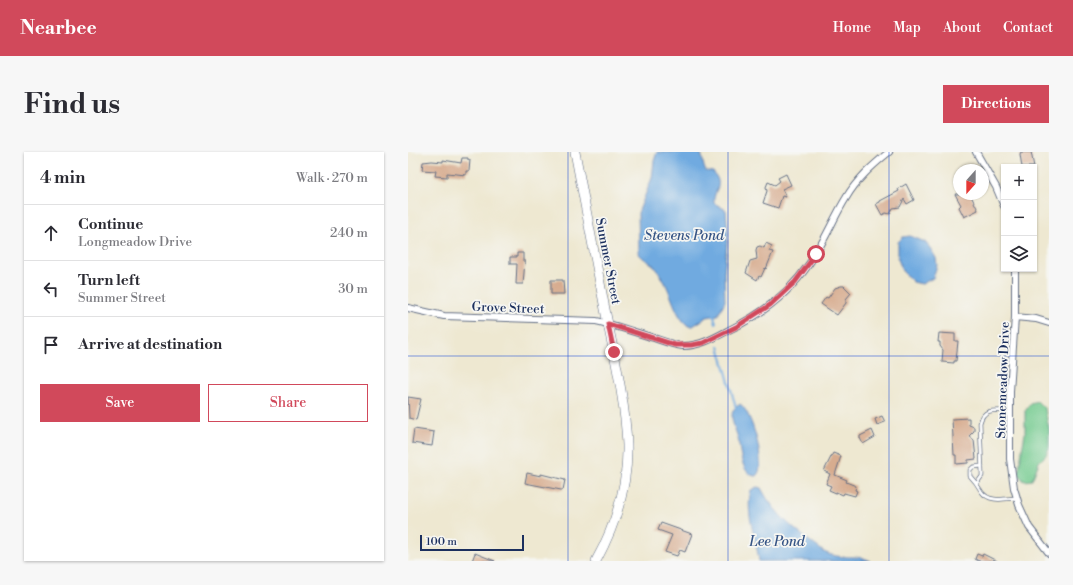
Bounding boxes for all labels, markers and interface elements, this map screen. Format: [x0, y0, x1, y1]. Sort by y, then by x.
text: Nearbee [20, 16, 97, 40]
text: Home [833, 19, 871, 37]
text: Map [893, 19, 921, 37]
text: About [943, 19, 981, 37]
text: Contact [1003, 19, 1053, 37]
button: Directions [943, 85, 1049, 123]
text: Find us [24, 87, 120, 122]
north arrow [953, 164, 989, 200]
map controls [1001, 164, 1037, 272]
button: + [1001, 164, 1037, 200]
text: 4 min [40, 167, 85, 189]
text: Walk · 270 m [296, 170, 368, 186]
button: − [1001, 200, 1037, 236]
text: Continue [78, 215, 143, 234]
street label: Summer Street [592, 217, 624, 306]
icon: ahead [40, 222, 62, 244]
text: 240 m [330, 225, 368, 241]
water label: Stevens Pond [644, 227, 725, 245]
text: Longmeadow Drive [78, 234, 192, 250]
button: layers [1001, 236, 1037, 272]
route start [807, 245, 825, 263]
text: Turn left [78, 271, 140, 290]
icon: left [40, 278, 62, 300]
text: 30 m [338, 281, 368, 297]
text: Summer Street [78, 290, 166, 306]
street label: Grove Street [471, 299, 545, 317]
street label: Stonemeadow Drive [993, 321, 1013, 439]
icon: arrive [40, 334, 62, 356]
text: Arrive at destination [78, 335, 222, 354]
route end [605, 343, 623, 361]
button: Save [40, 384, 200, 422]
button: Share [208, 384, 368, 422]
scale bar [420, 533, 524, 552]
water label: Lee Pond [748, 533, 806, 551]
text: 100 m [426, 535, 457, 549]

